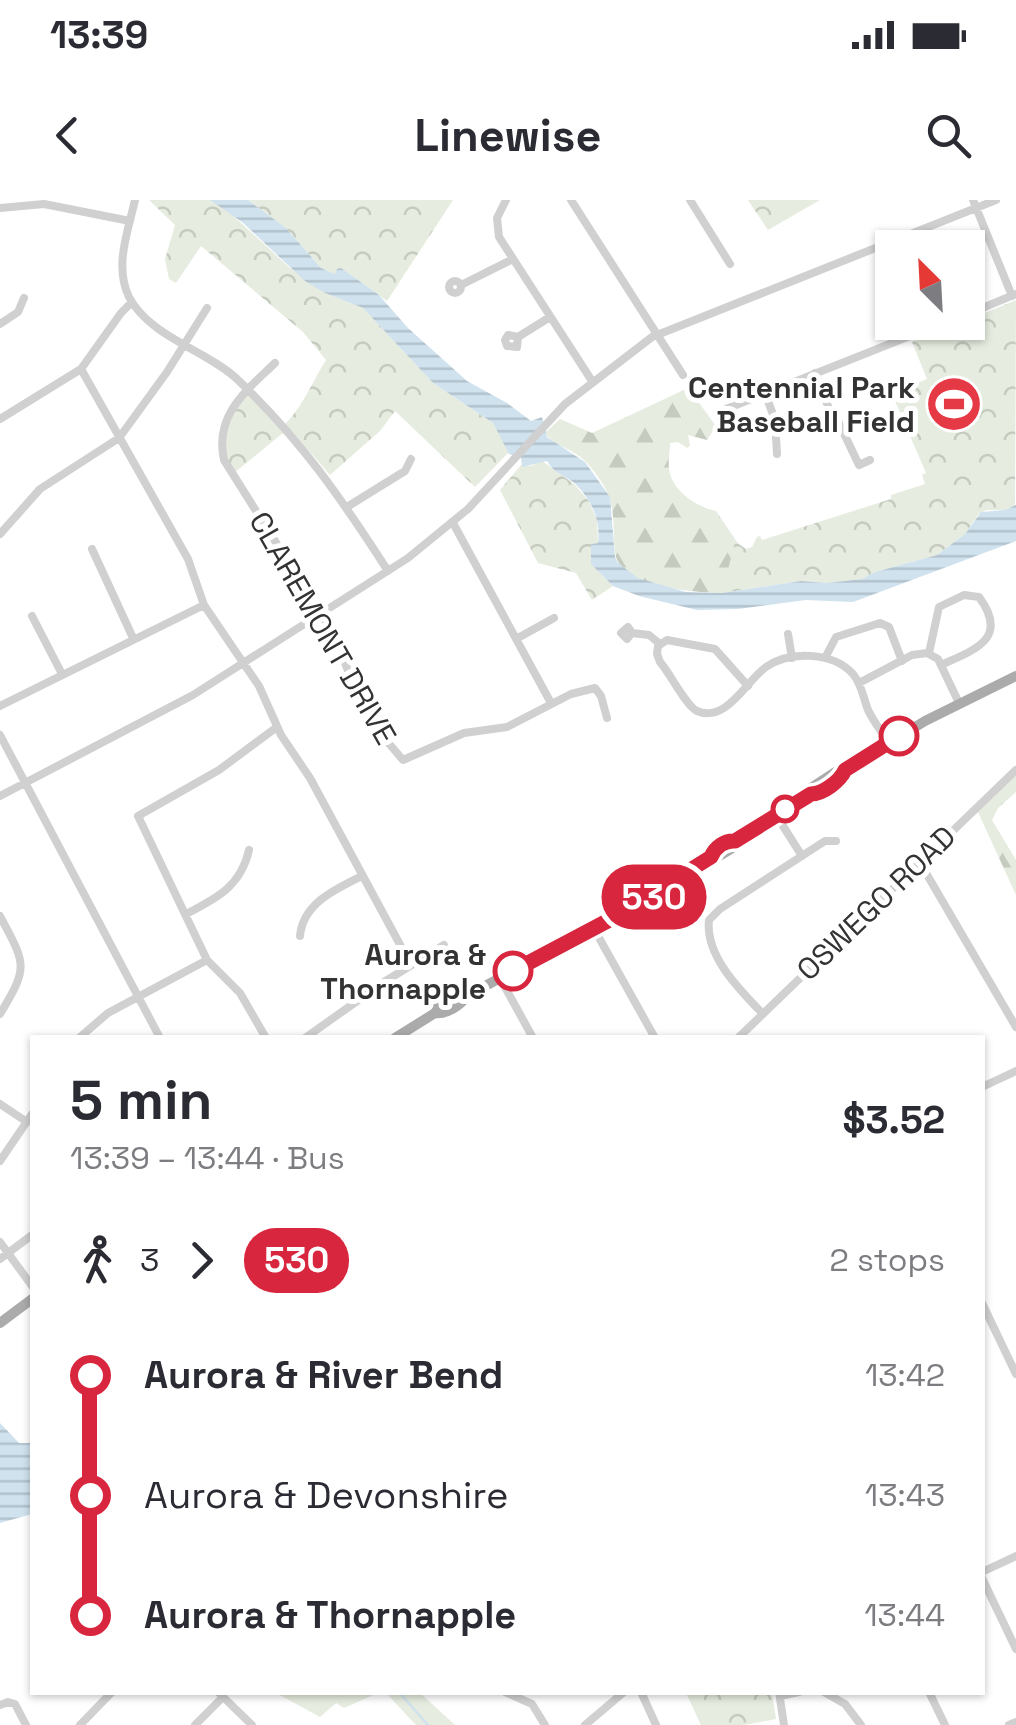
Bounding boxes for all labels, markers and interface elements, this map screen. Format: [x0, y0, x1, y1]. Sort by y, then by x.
text: 13:39 [50, 11, 148, 59]
text: Linewise [415, 107, 601, 164]
icon: back [40, 108, 95, 163]
icon: search [921, 108, 976, 163]
north arrow [875, 230, 985, 340]
map controls [875, 230, 985, 340]
place label: Centennial Park Baseball Field [688, 368, 915, 441]
sports icon: Centennial Park Baseball Field [924, 374, 984, 434]
street label: CLAREMONT DRIVE [240, 505, 406, 751]
unlabelled marker [880, 717, 918, 755]
unlabelled marker [772, 796, 798, 822]
street label: OSWEGO ROAD [788, 817, 964, 989]
line badge: 530 [596, 864, 712, 930]
text: 530 [622, 875, 686, 919]
place label: Aurora & Thornapple [320, 935, 486, 1008]
marker: Aurora & Thornapple [494, 952, 532, 990]
text: 5 min [70, 1065, 212, 1135]
text: $3.52 [842, 1096, 945, 1144]
text: 13:39 – 13:44 · Bus [70, 1138, 345, 1178]
icon: walk [70, 1233, 125, 1288]
icon: forward [174, 1233, 229, 1288]
text: 530 [264, 1238, 329, 1282]
text: 3 [140, 1240, 159, 1280]
text: 2 stops [830, 1240, 945, 1280]
text: Aurora & River Bend [144, 1351, 503, 1399]
text: 13:42 [865, 1355, 945, 1395]
text: Aurora & Devonshire [144, 1471, 509, 1519]
text: 13:43 [865, 1475, 945, 1515]
text: Aurora & Thornapple [144, 1591, 516, 1639]
text: 13:44 [864, 1595, 945, 1635]

